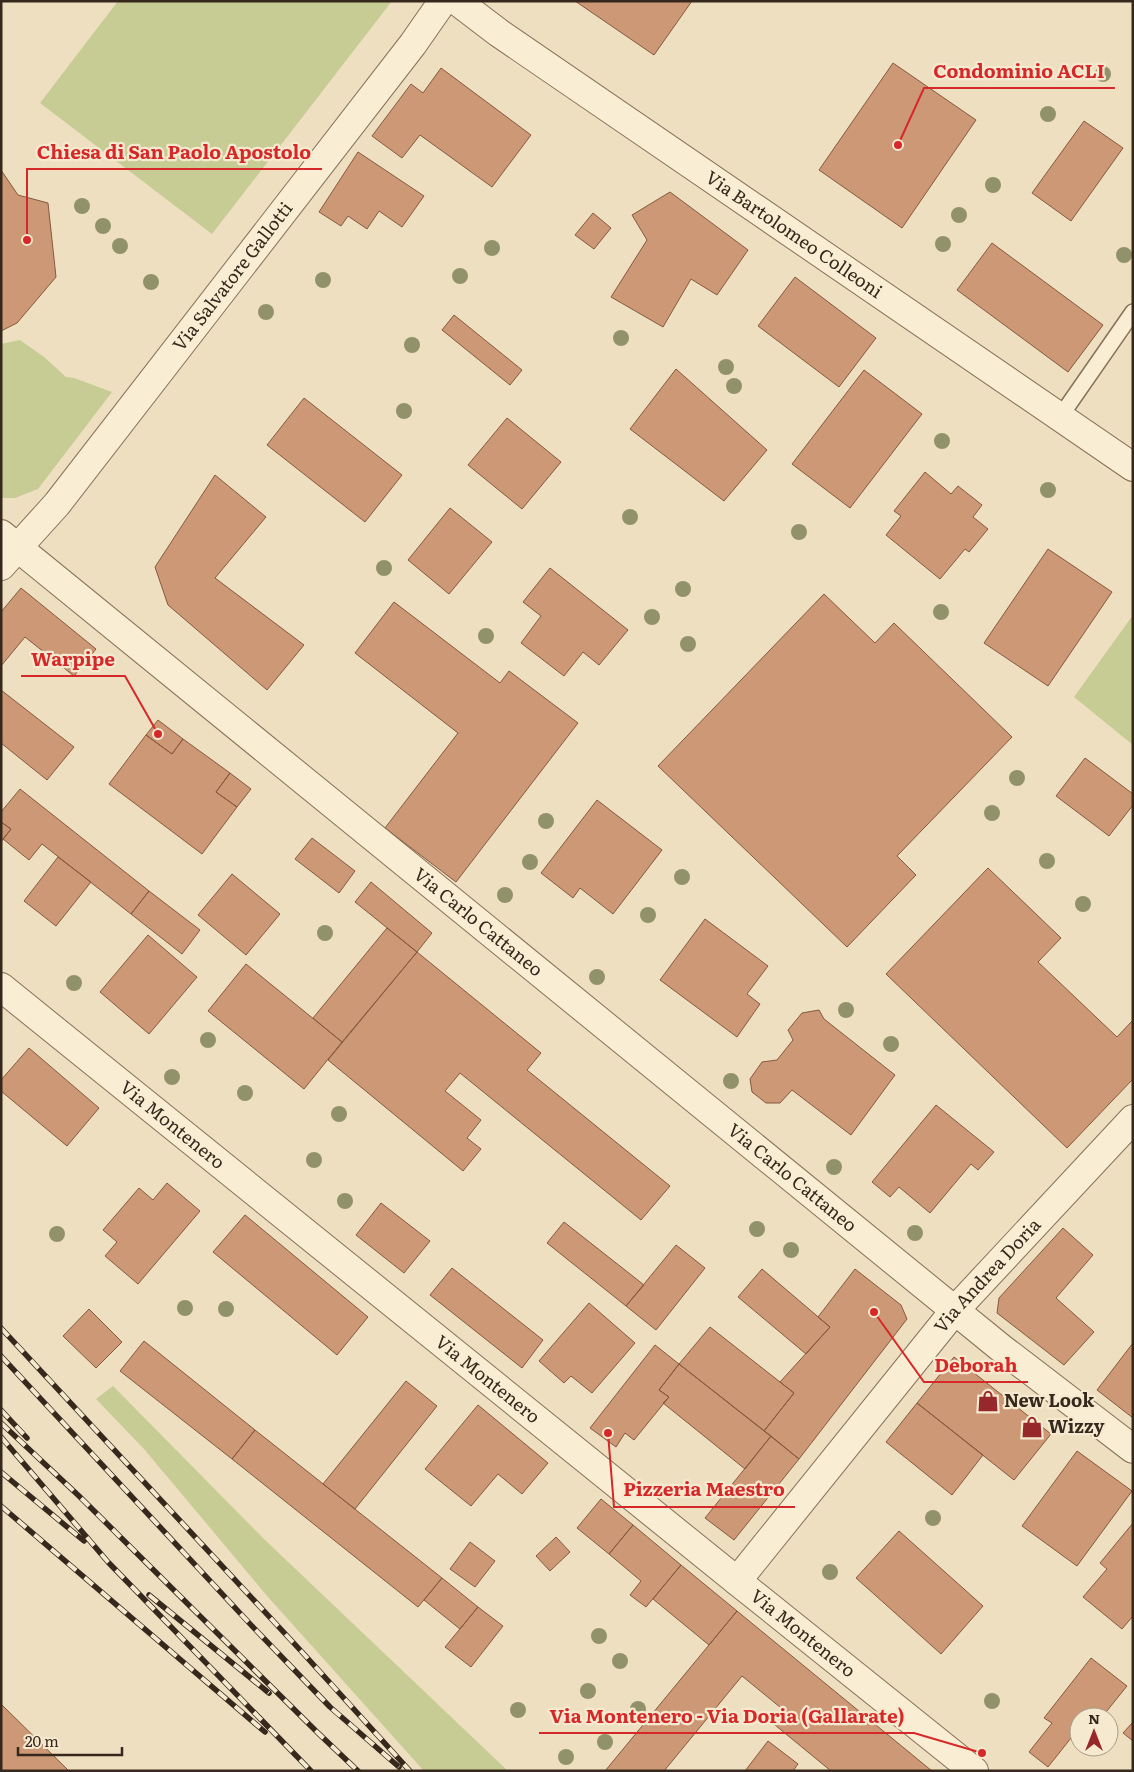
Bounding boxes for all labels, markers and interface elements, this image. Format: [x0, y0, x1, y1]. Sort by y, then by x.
callout: Condominio ACLI [924, 54, 1115, 88]
text: Condominio ACLI [933, 56, 1105, 84]
callout: Chiesa di San Paolo Apostolo [27, 135, 322, 169]
text: Chiesa di San Paolo Apostolo [37, 137, 311, 165]
street label: Via Bartolomeo Colleoni [701, 163, 889, 304]
street label: Via Salvatore Gallotti [165, 195, 298, 356]
callout: Warpipe [21, 642, 125, 676]
text: Warpipe [31, 644, 115, 672]
street label: Via Carlo Cattaneo [408, 860, 549, 982]
street label: Via Montenero [115, 1073, 231, 1175]
street label: Via Carlo Cattaneo [723, 1116, 863, 1238]
street label: Via Andrea Doria [927, 1211, 1046, 1338]
street label: Via Montenero [430, 1328, 547, 1429]
callout: Deborah [924, 1348, 1028, 1382]
text: Deborah [934, 1350, 1018, 1378]
place label: New Look [1004, 1386, 1095, 1413]
shop icon: New Look [975, 1388, 1001, 1414]
place label: Wizzy [1048, 1412, 1104, 1439]
shop icon: Wizzy [1019, 1414, 1045, 1440]
callout: Pizzeria Maestro [614, 1473, 795, 1507]
text: Pizzeria Maestro [623, 1474, 785, 1502]
street label: Via Montenero [745, 1582, 862, 1683]
callout: Via Montenero - Via Doria (Gallarate) [539, 1699, 914, 1733]
text: Via Montenero - Via Doria (Gallarate) [550, 1701, 904, 1729]
north arrow [1069, 1707, 1119, 1757]
text: N [1088, 1708, 1100, 1728]
scale bar [18, 1724, 121, 1756]
text: 20 m [25, 1729, 59, 1752]

